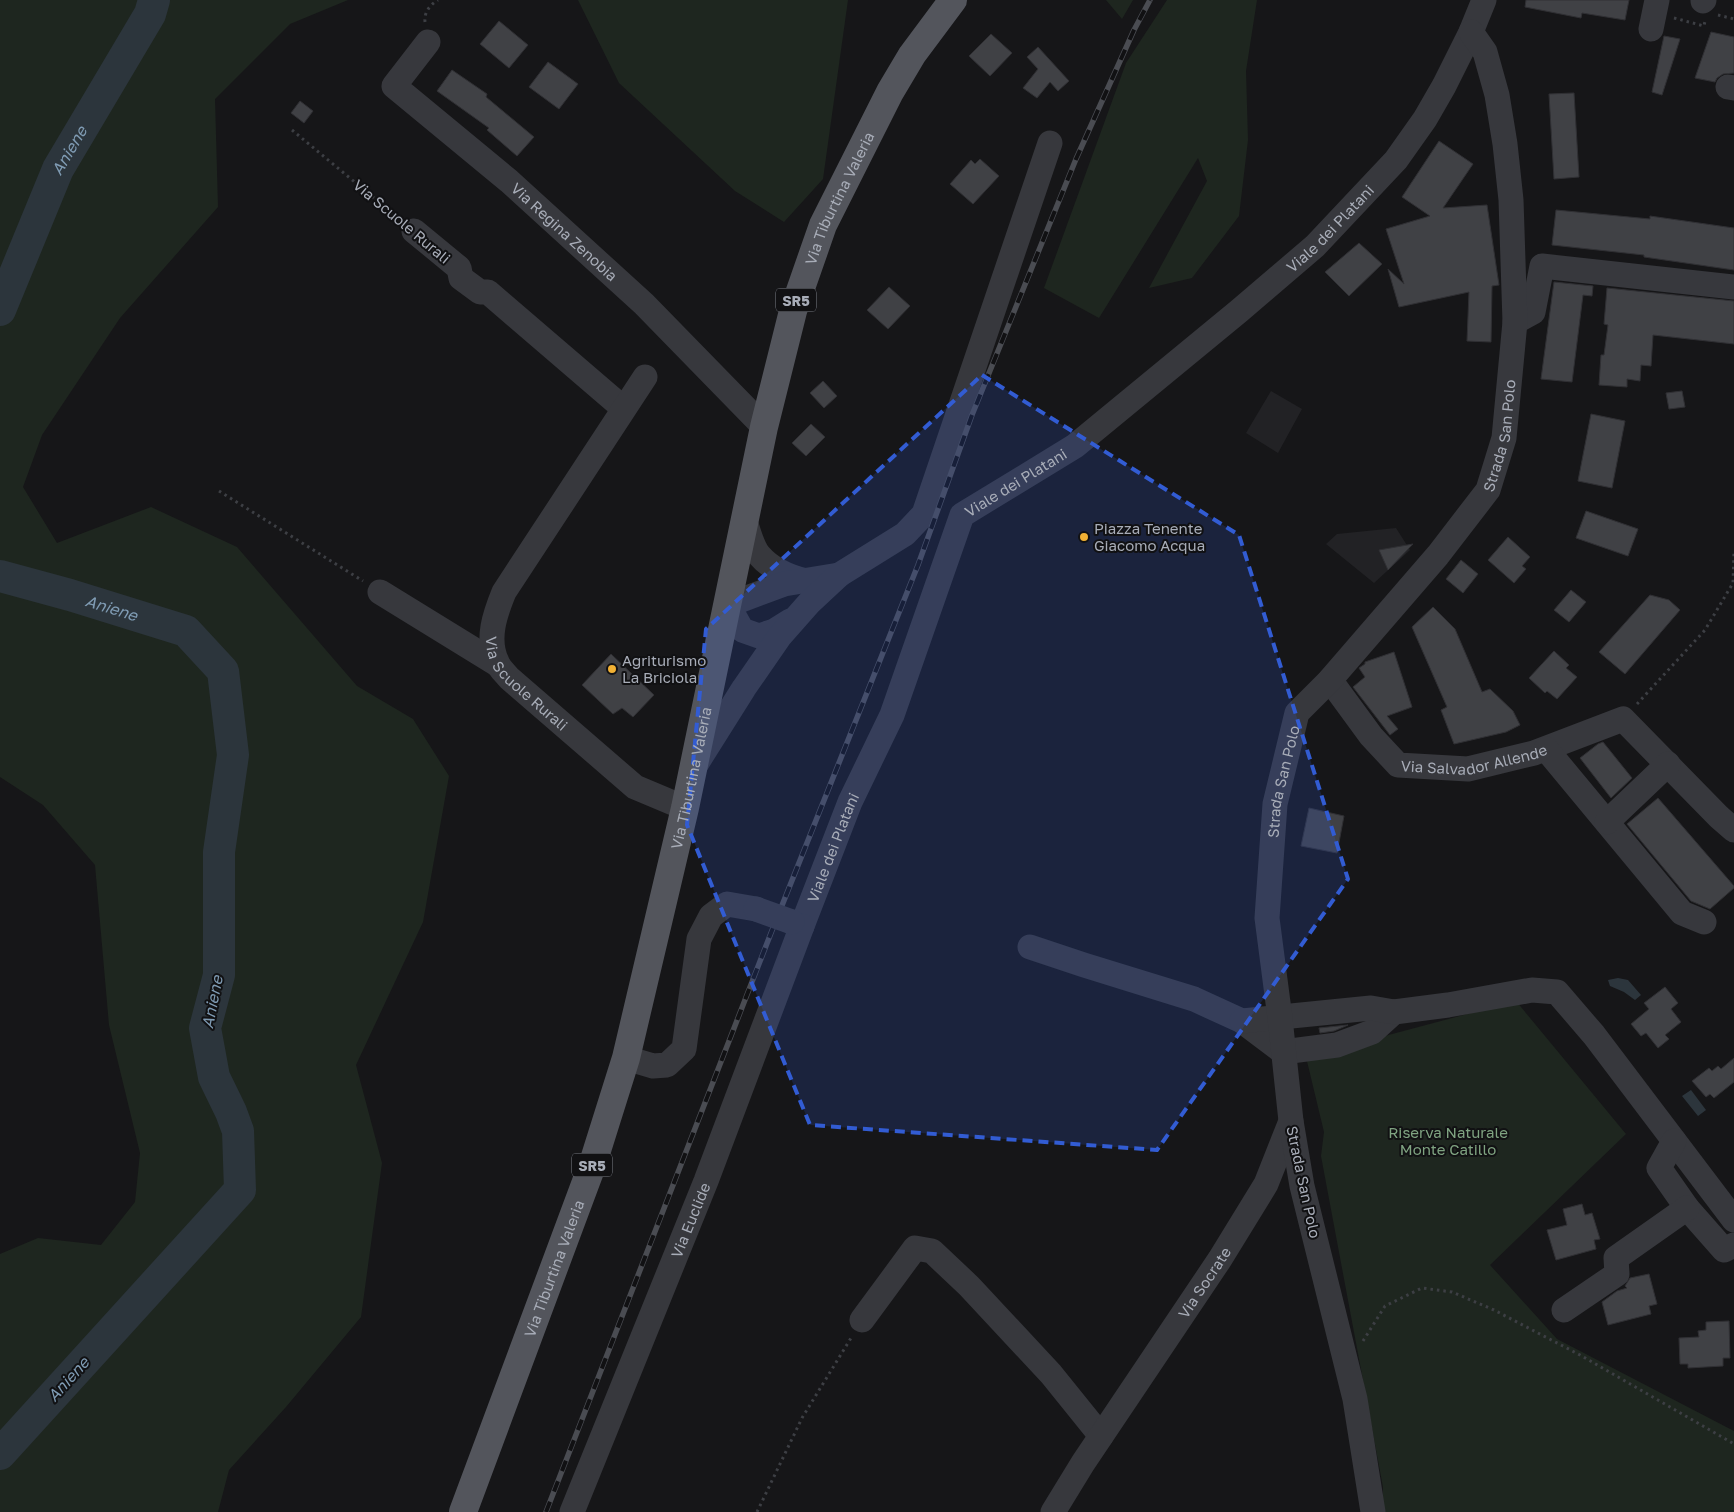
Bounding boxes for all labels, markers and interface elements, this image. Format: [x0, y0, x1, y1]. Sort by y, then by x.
water label: Aniene [47, 121, 92, 178]
street label: Via Tiburtina Valeria [801, 129, 878, 267]
street label: Via Scuole Rurali [350, 175, 454, 267]
street label: Via Regina Zenobia [508, 179, 621, 285]
street label: Viale dei Platani [1282, 181, 1377, 276]
road number: SR5 [776, 288, 816, 312]
street label: Strada San Polo [1479, 379, 1519, 494]
street label: Viale dei Platani [961, 444, 1070, 520]
place label: Piazza Tenente Giacomo Acqua [1094, 519, 1205, 554]
marker: Piazza Tenente Giacomo Acqua [1078, 531, 1090, 543]
water label: Aniene [83, 590, 142, 626]
street label: Via Scuole Rurali [483, 636, 572, 734]
place label: Agriturismo La Briciola [622, 651, 706, 686]
marker: Agriturismo La Briciola [606, 663, 618, 675]
street label: Via Tiburtina Valeria [667, 705, 715, 851]
street label: Strada San Polo [1264, 723, 1303, 838]
street label: Via Salvador Allende [1400, 740, 1550, 778]
street label: Viale dei Platani [803, 790, 862, 905]
water label: Aniene [197, 972, 227, 1030]
park label: Riserva Naturale Monte Catillo [1388, 1123, 1508, 1158]
street label: Strada San Polo [1283, 1124, 1325, 1240]
road number: SR5 [572, 1154, 612, 1176]
street label: Via Euclide [667, 1179, 714, 1260]
street label: Via Tiburtina Valeria [520, 1197, 588, 1339]
street label: Via Socrate [1174, 1243, 1235, 1321]
water label: Aniene [43, 1351, 94, 1405]

